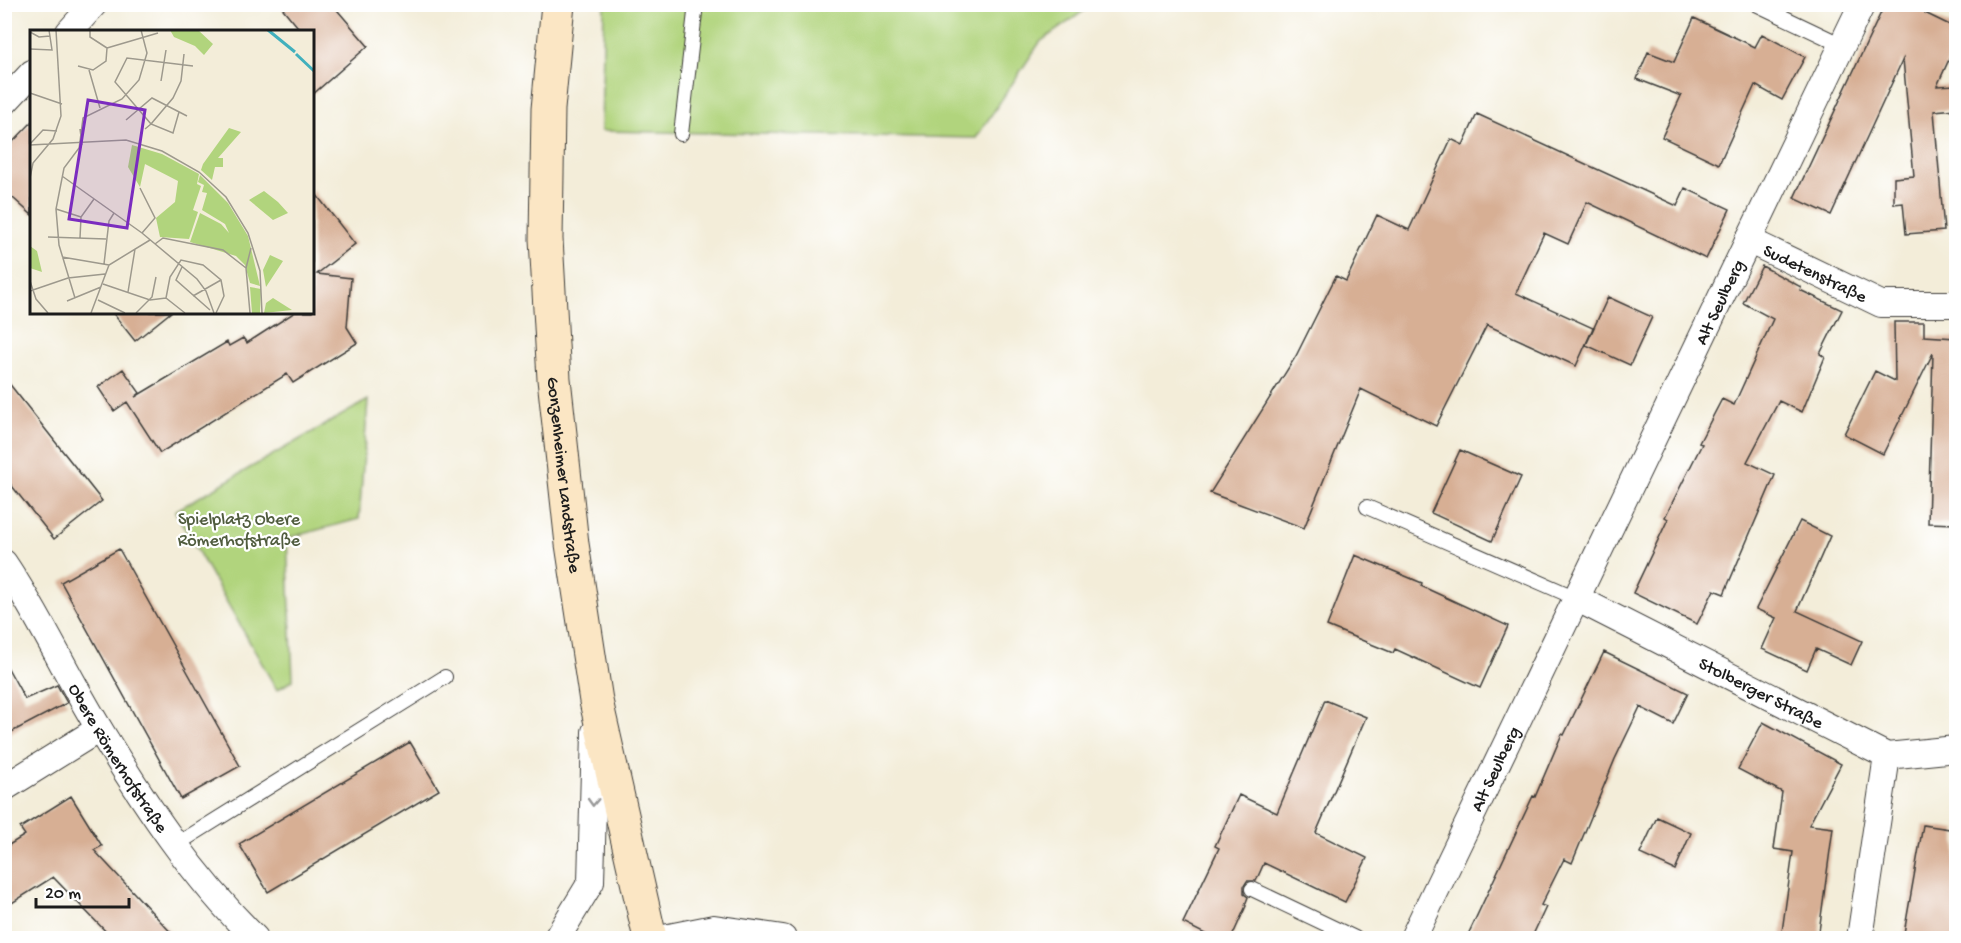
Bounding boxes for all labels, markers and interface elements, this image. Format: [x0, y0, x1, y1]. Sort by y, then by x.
inset map [30, 30, 314, 314]
street label: Sudetenstraße [1759, 241, 1870, 309]
street label: Alt Seulberg [1692, 257, 1750, 349]
street label: Gonzenheimer Landstraße [541, 376, 584, 575]
park label: Spielplatz Obere Römerhofstraße [178, 510, 301, 552]
street label: Stolberger Straße [1695, 654, 1827, 735]
street label: Obere Römerhofstraße [62, 681, 172, 838]
street label: Alt Seulberg [1467, 724, 1526, 816]
one-way arrow [587, 797, 599, 806]
scale bar [36, 871, 129, 909]
text: 20 m [45, 884, 81, 905]

